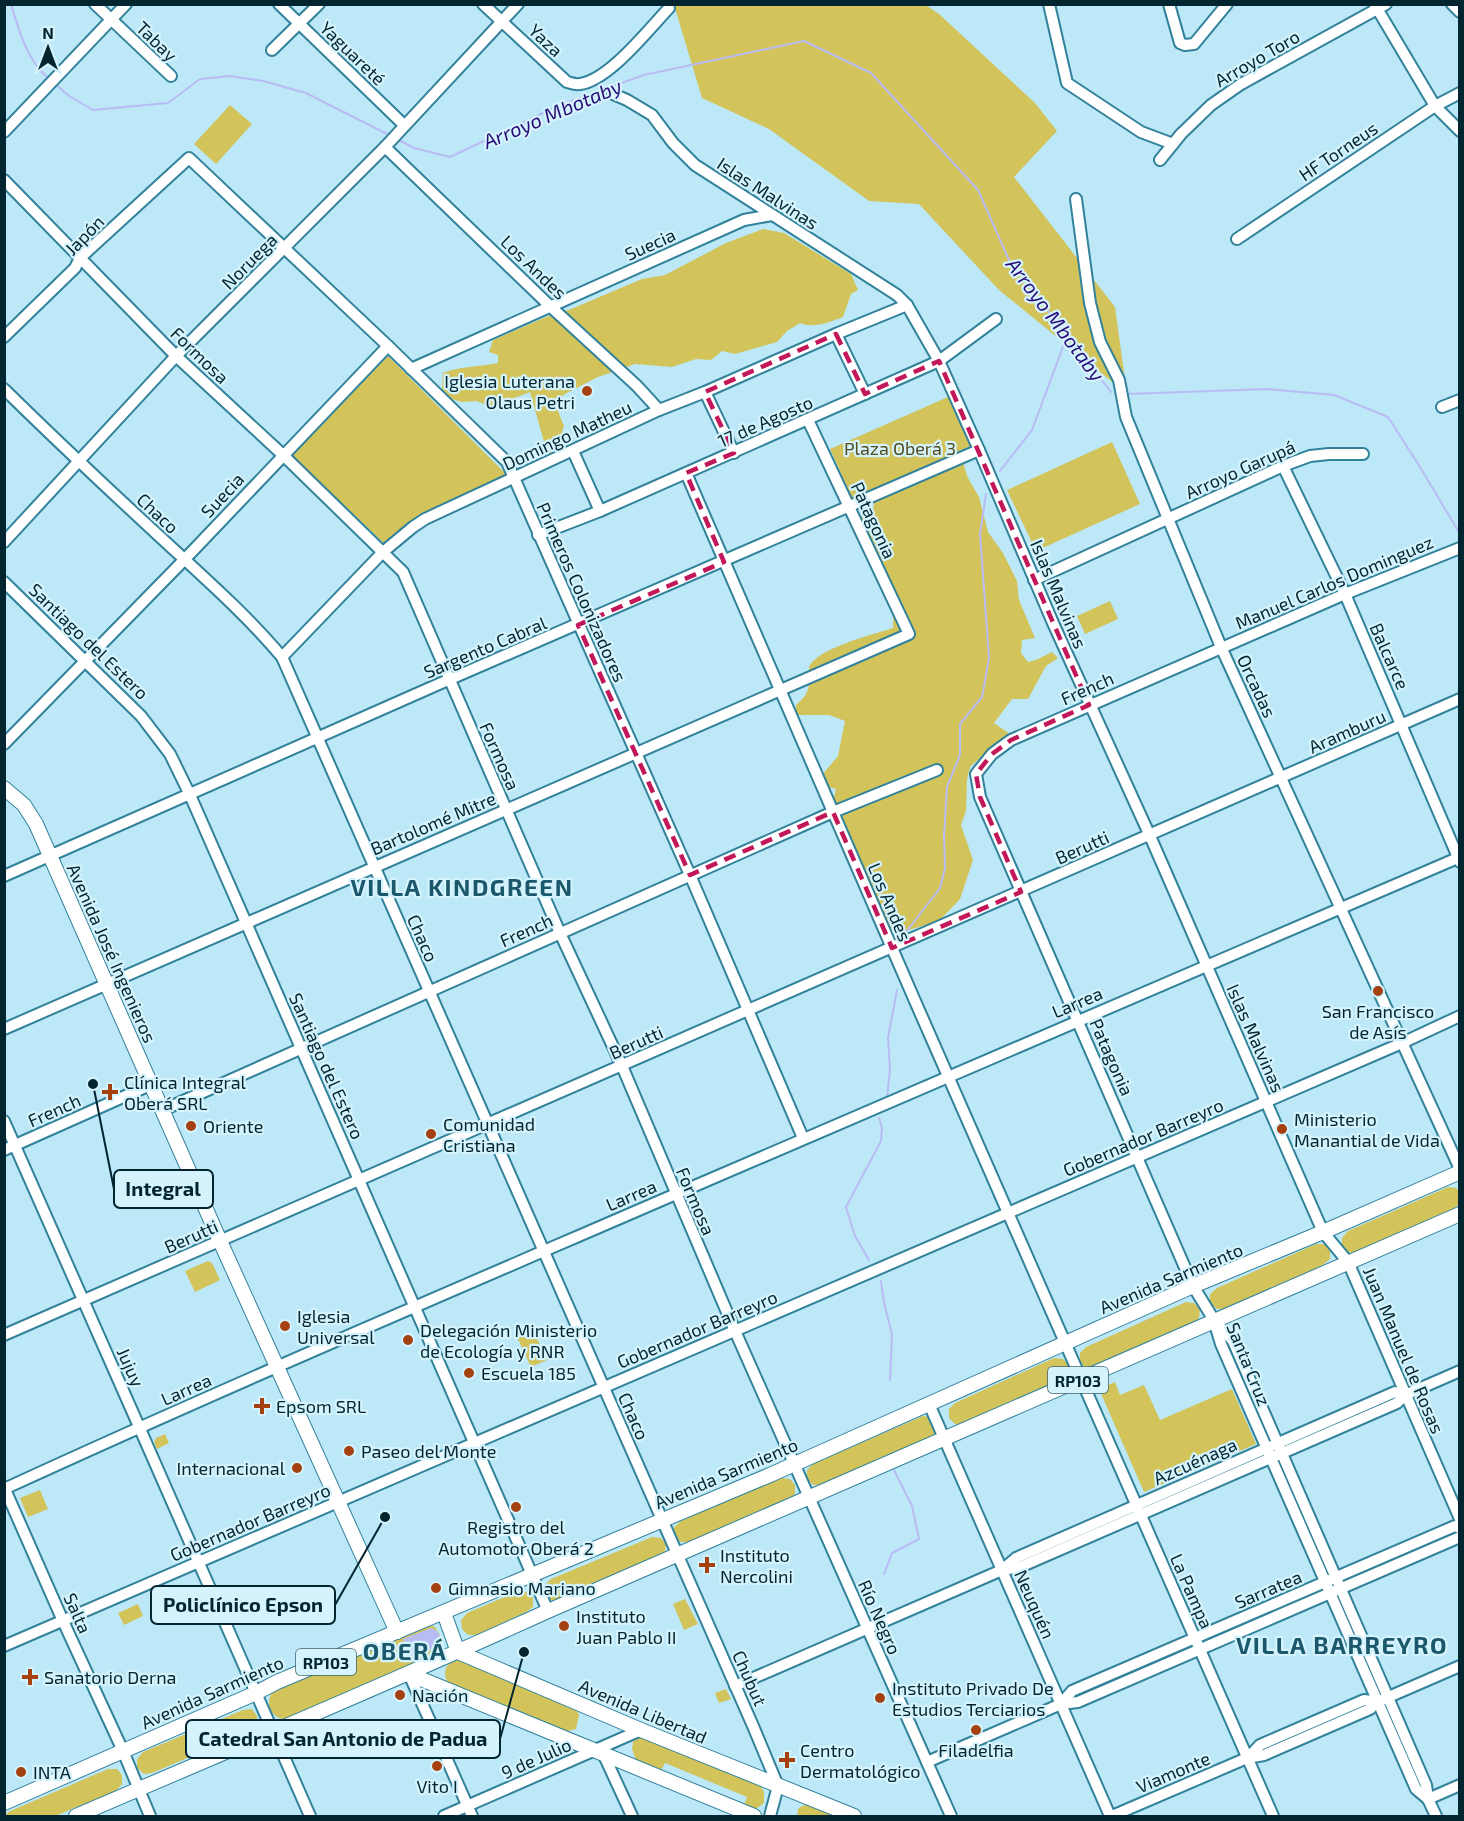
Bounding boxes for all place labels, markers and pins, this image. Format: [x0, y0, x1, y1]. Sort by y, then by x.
place label: Iglesia Luterana Olaus Petri [444, 370, 575, 413]
marker: Iglesia Luterana Olaus Petri [580, 384, 594, 398]
marker: San Francisco de Asís [1371, 984, 1385, 998]
place label: San Francisco de Asís [1322, 1000, 1434, 1043]
place label: Clínica Integral Oberá SRL [124, 1071, 247, 1114]
marker: Clínica Integral Oberá SRL [101, 1083, 119, 1101]
place label: Ministerio Manantial de Vida [1294, 1108, 1440, 1151]
place label: Comunidad Cristiana [443, 1113, 535, 1156]
place label: Oriente [203, 1115, 263, 1137]
marker: Oriente [184, 1119, 198, 1133]
marker: Ministerio Manantial de Vida [1275, 1122, 1289, 1136]
marker: Comunidad Cristiana [424, 1127, 438, 1141]
callout: Integral [114, 1170, 213, 1208]
place label: Iglesia Universal [297, 1305, 375, 1348]
marker: Iglesia Universal [278, 1319, 292, 1333]
place label: Delegación Ministerio de Ecología y RNR [420, 1319, 597, 1362]
marker: Delegación Ministerio de Ecología y RNR [401, 1333, 415, 1347]
place label: Escuela 185 [481, 1362, 576, 1384]
marker: Escuela 185 [462, 1366, 476, 1380]
place label: Epsom SRL [276, 1395, 366, 1417]
marker: Epsom SRL [253, 1397, 271, 1415]
place label: Paseo del Monte [361, 1440, 496, 1462]
marker: Paseo del Monte [342, 1444, 356, 1458]
place label: Internacional [177, 1457, 286, 1479]
marker: Internacional [290, 1461, 304, 1475]
marker: Registro del Automotor Oberá 2 [509, 1500, 523, 1514]
place label: Registro del Automotor Oberá 2 [438, 1516, 594, 1559]
place label: Instituto Nercolini [720, 1544, 793, 1587]
marker: Instituto Nercolini [698, 1556, 716, 1574]
place label: Gimnasio Mariano [448, 1577, 596, 1599]
marker: Gimnasio Mariano [429, 1581, 443, 1595]
callout: Policlínico Epson [151, 1586, 335, 1624]
place label: Instituto Juan Pablo II [576, 1605, 676, 1648]
marker: Instituto Juan Pablo II [557, 1619, 571, 1633]
place label: Sanatorio Derna [44, 1666, 177, 1688]
marker: Sanatorio Derna [21, 1668, 39, 1686]
place label: Instituto Privado De Estudios Terciarios [892, 1677, 1054, 1720]
place label: Nación [412, 1684, 469, 1706]
marker: Nación [393, 1688, 407, 1702]
marker: Instituto Privado De Estudios Terciarios [873, 1691, 887, 1705]
callout: Catedral San Antonio de Padua [186, 1720, 500, 1758]
marker: Filadelfia [969, 1723, 983, 1737]
place label: Centro Dermatológico [800, 1739, 921, 1782]
place label: Filadelfia [938, 1739, 1014, 1761]
marker: Centro Dermatológico [778, 1751, 796, 1769]
marker: Vito I [430, 1759, 444, 1773]
place label: INTA [33, 1761, 72, 1783]
marker: INTA [14, 1765, 28, 1779]
place label: Vito I [416, 1775, 458, 1797]

